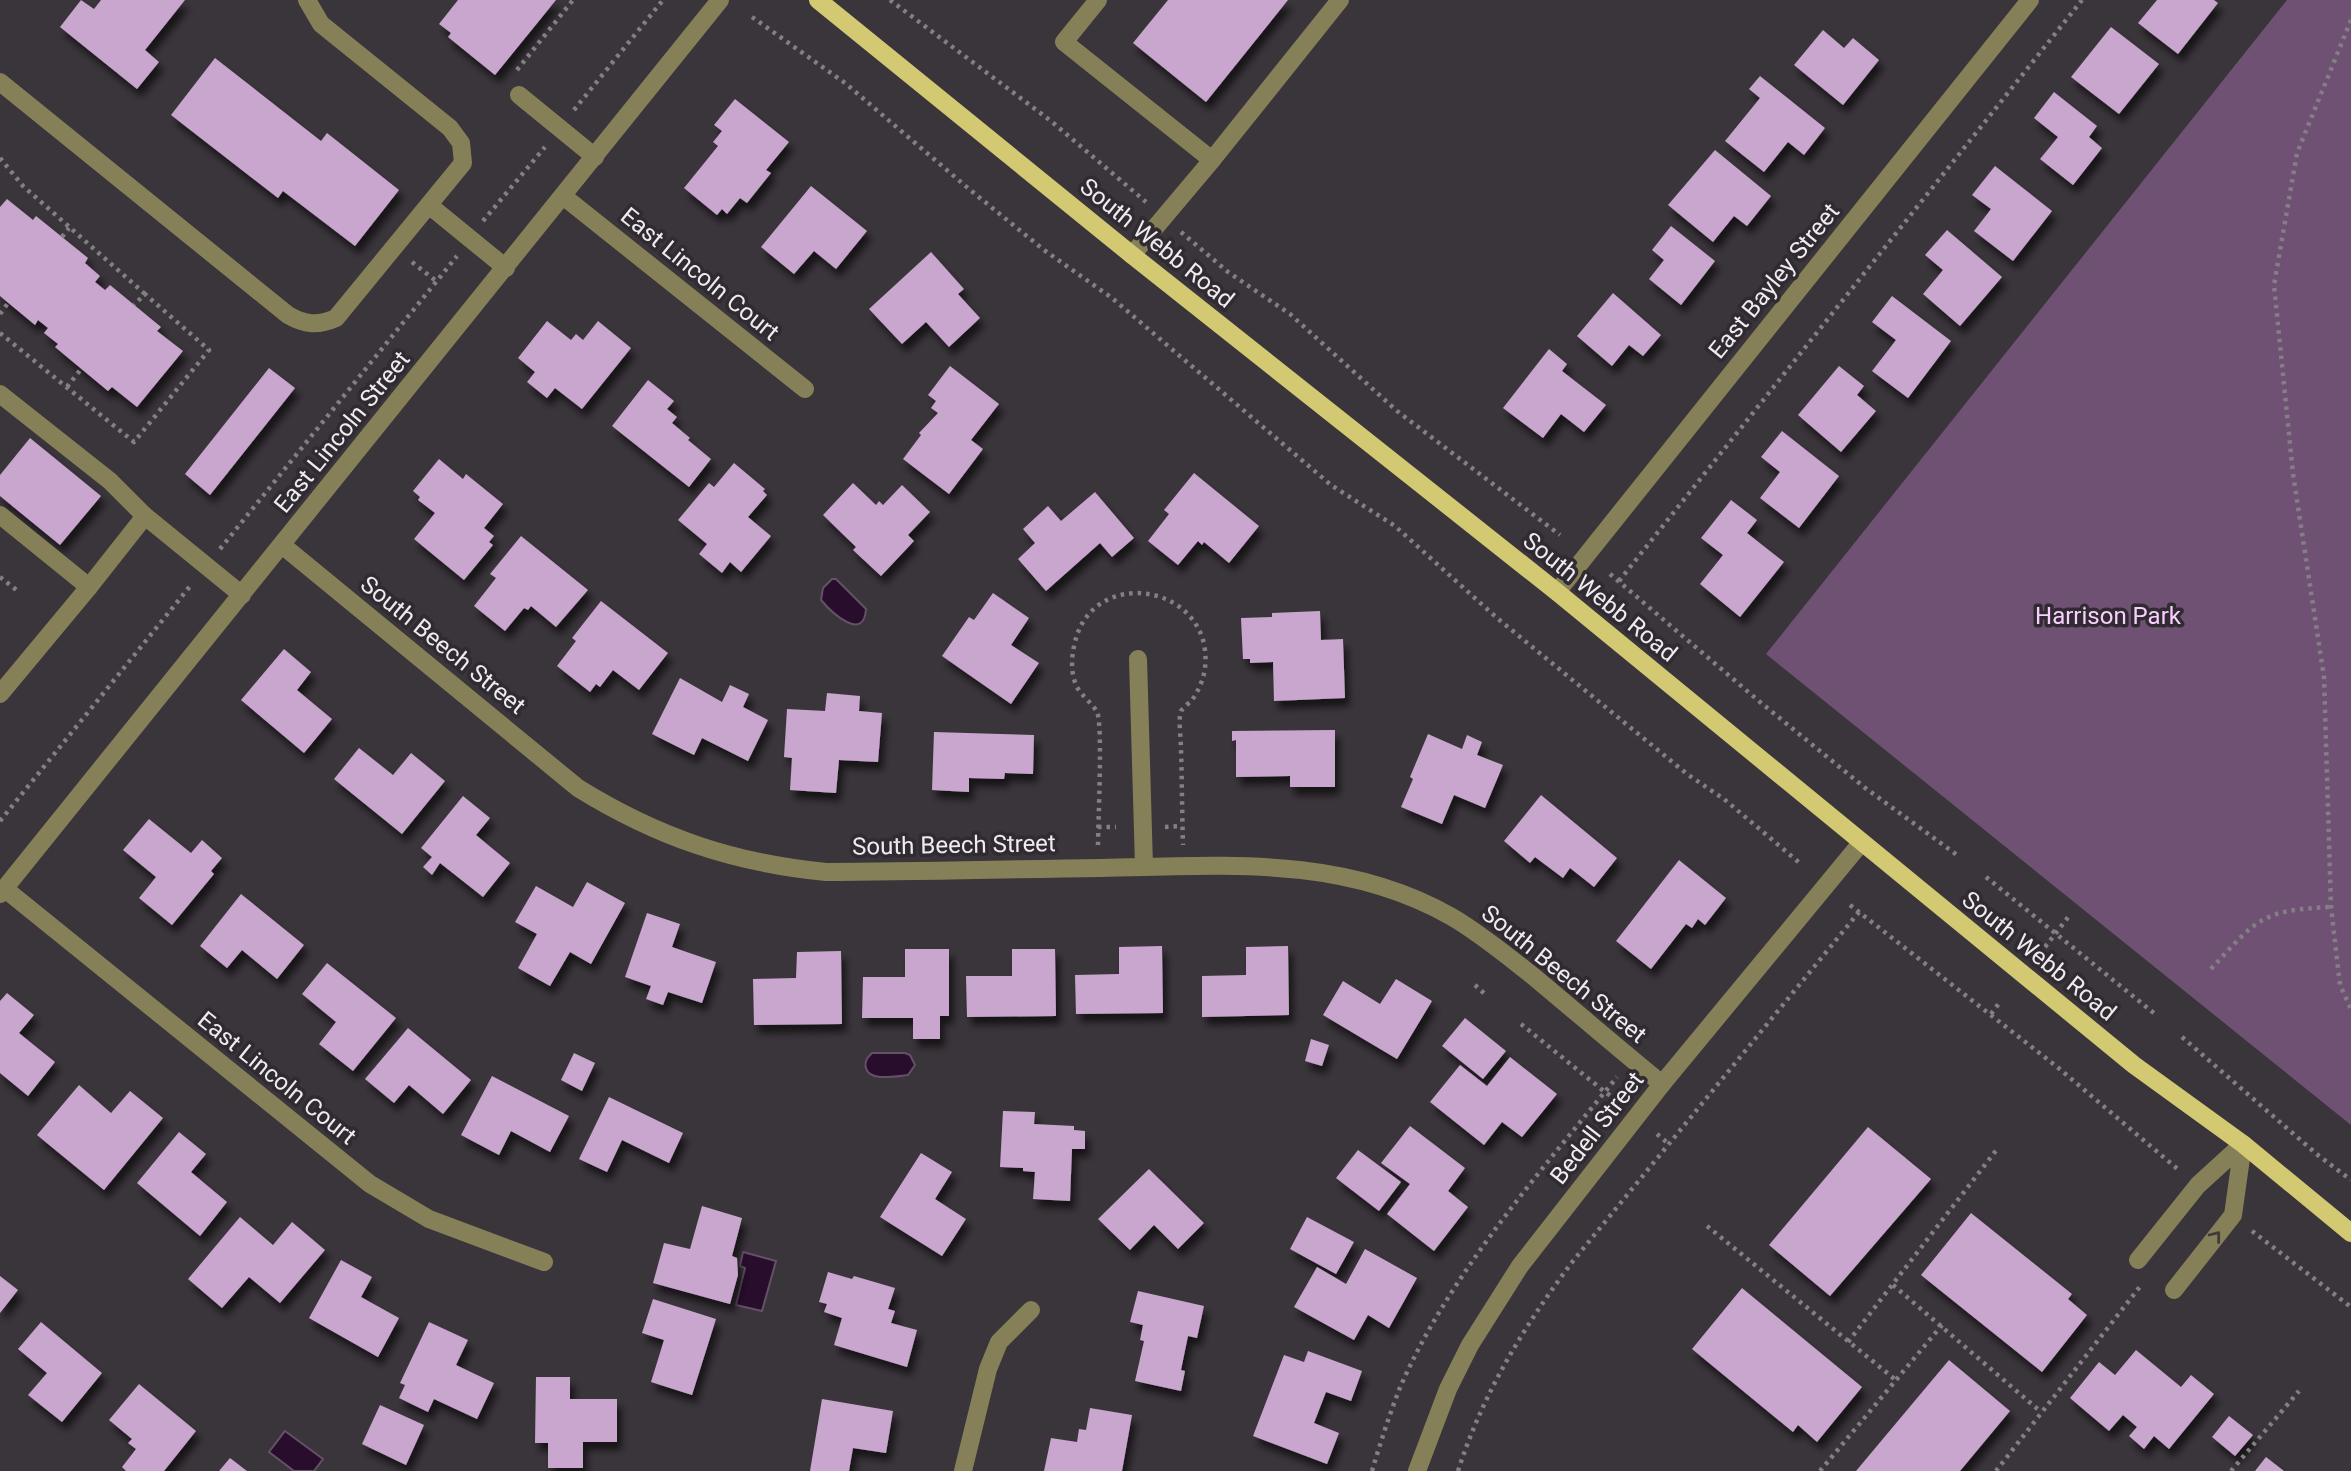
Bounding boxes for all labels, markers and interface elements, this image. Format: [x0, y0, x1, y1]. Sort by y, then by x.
street label: South Webb Road [1074, 172, 1240, 314]
street label: East Bayley Street [1703, 198, 1845, 364]
street label: East Lincoln Court [615, 202, 785, 346]
street label: East Lincoln Street [268, 346, 416, 518]
street label: South Webb Road [1517, 526, 1683, 668]
street label: South Beech Street [355, 570, 531, 720]
park label: Harrison Park [2035, 602, 2182, 630]
street label: South Beech Street [852, 829, 1056, 861]
street label: South Webb Road [1956, 885, 2122, 1027]
street label: South Beech Street [1476, 899, 1652, 1049]
street label: East Lincoln Court [192, 1006, 362, 1150]
street label: Bedell Street [1544, 1066, 1650, 1190]
one-way arrow [2208, 1232, 2221, 1244]

